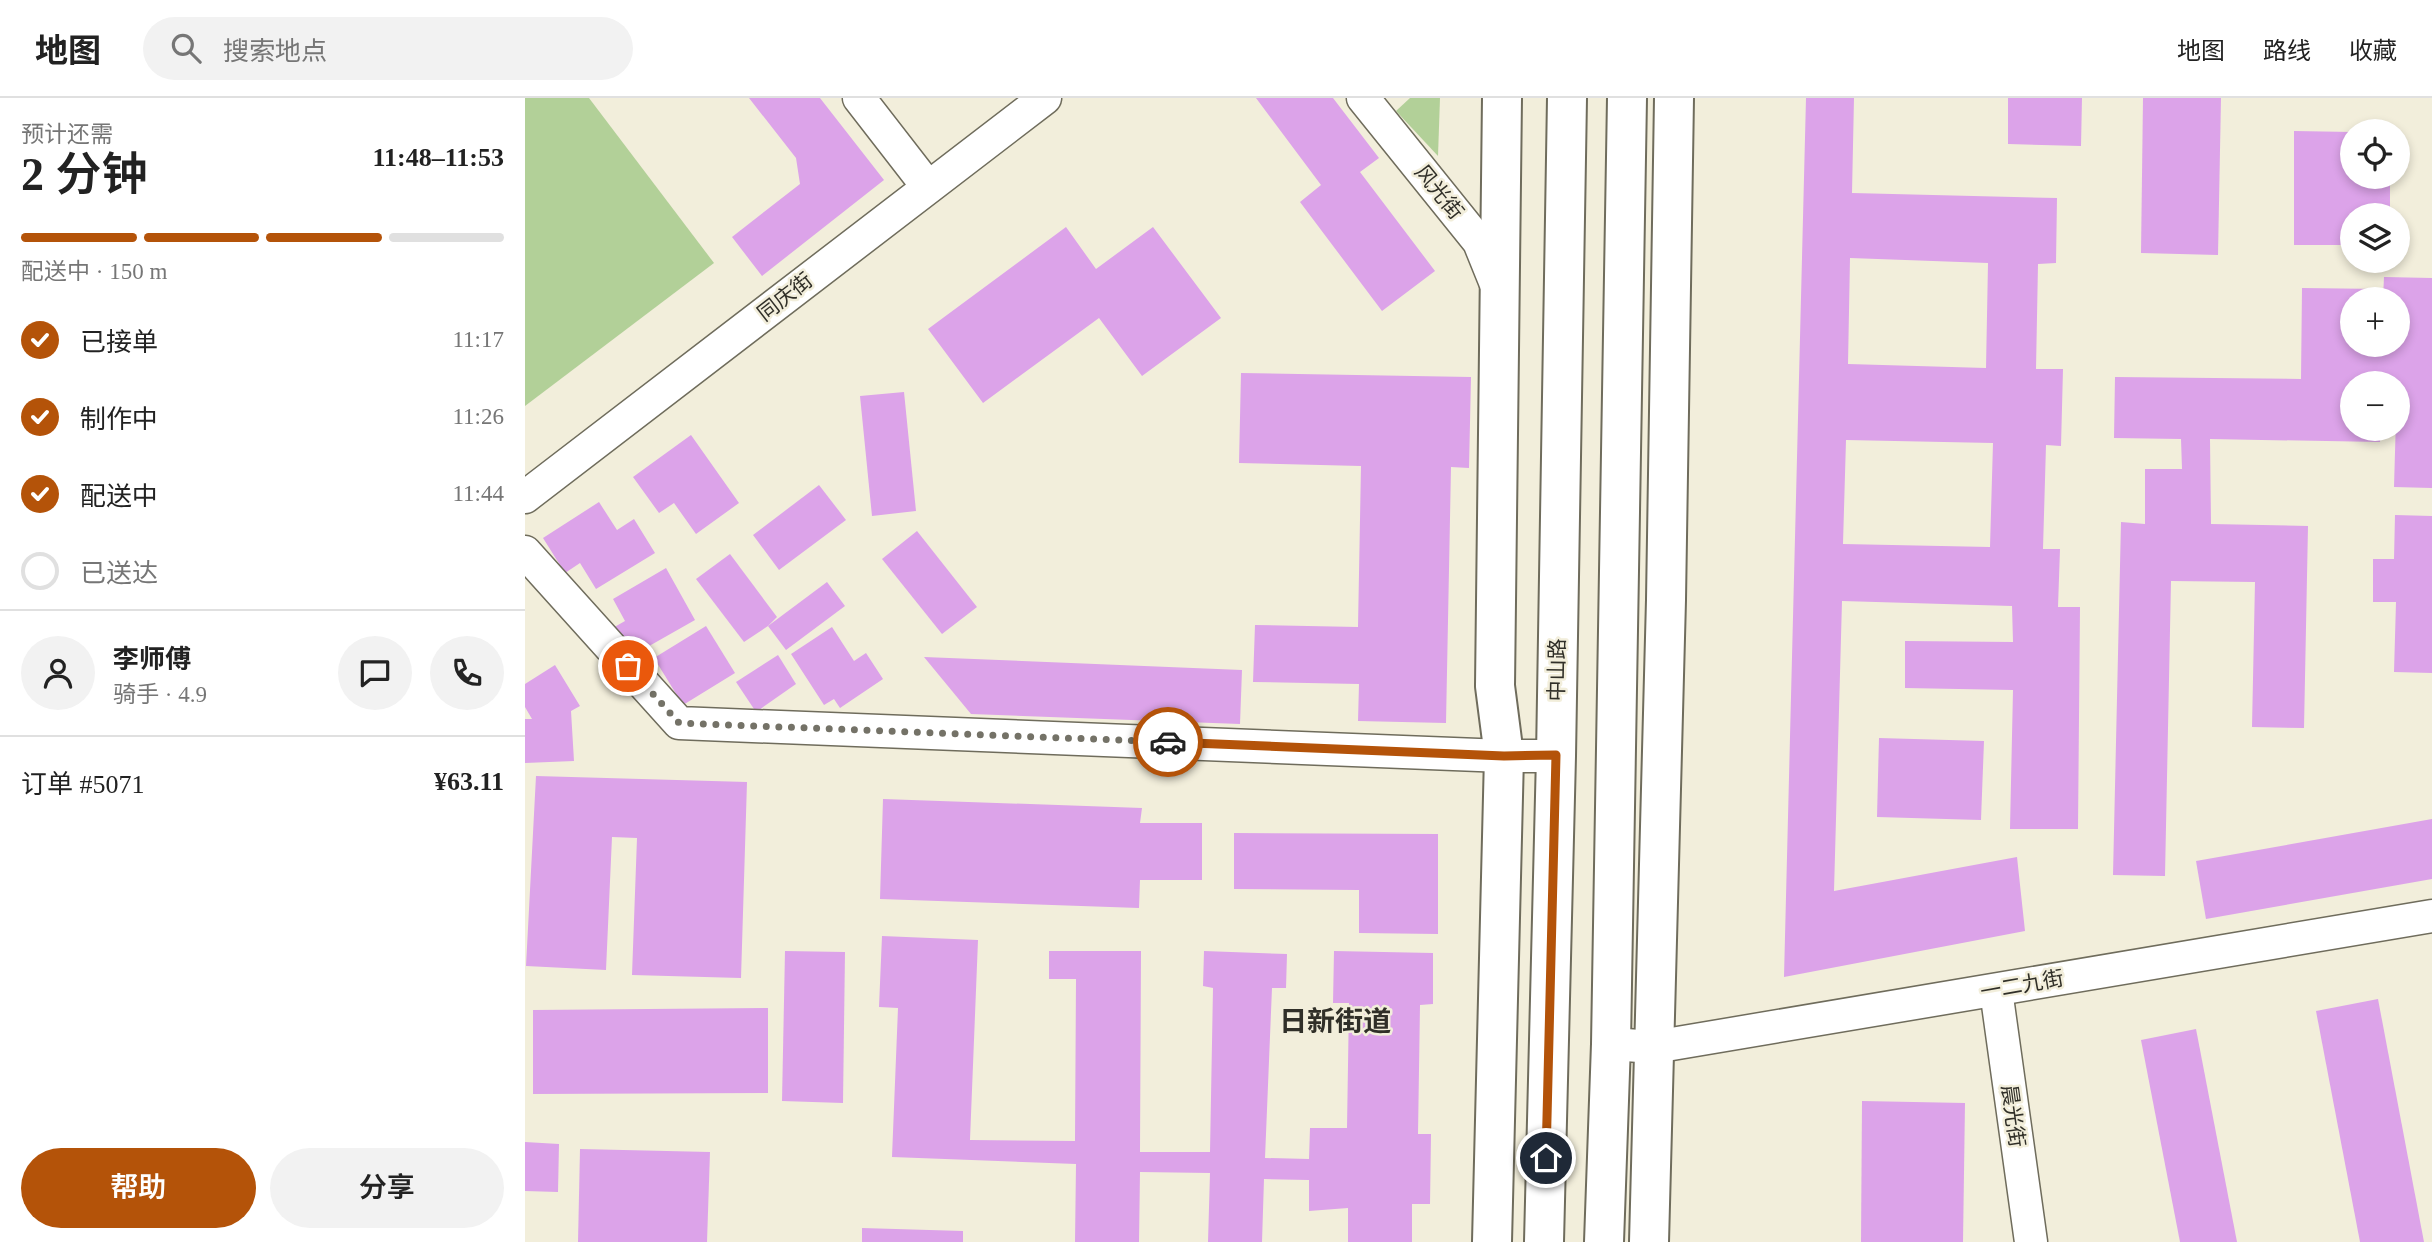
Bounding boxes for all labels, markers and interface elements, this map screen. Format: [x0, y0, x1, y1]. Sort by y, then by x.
search box [143, 17, 633, 80]
icon: search [167, 29, 205, 67]
text: 地图 [35, 33, 101, 69]
text: 搜索地点 [223, 37, 327, 66]
text: 地图 [2177, 38, 2225, 64]
text: 路线 [2263, 38, 2311, 64]
text: 收藏 [2349, 38, 2397, 64]
map controls [2340, 119, 2410, 441]
button: locate [2340, 119, 2410, 189]
text: 预计还需 [21, 122, 113, 147]
text: 11:48–11:53 [373, 143, 504, 172]
text: 2 分钟 [21, 149, 148, 200]
street label: 风光街 [1410, 160, 1468, 224]
button: layers [2340, 203, 2410, 273]
text: 配送中 · 150 m [21, 259, 167, 284]
street label: 同庆街 [753, 268, 817, 326]
button: + [2340, 287, 2410, 357]
icon: check [21, 321, 59, 359]
text: 11:17 [452, 327, 504, 352]
text: 已接单 [80, 328, 158, 357]
button: − [2340, 371, 2410, 441]
icon: check [21, 398, 59, 436]
text: 11:26 [452, 404, 504, 429]
text: 制作中 [80, 405, 158, 434]
icon: check [21, 475, 59, 513]
text: 11:44 [452, 481, 504, 506]
text: 配送中 [80, 482, 158, 511]
text: 已送达 [80, 559, 158, 588]
button: person [21, 636, 95, 710]
button: chat [338, 636, 412, 710]
button: phone [430, 636, 504, 710]
pin [598, 636, 658, 696]
street label: 中山路 [1544, 638, 1570, 702]
text: 李师傅 [113, 645, 191, 674]
icon: bag [609, 647, 647, 685]
text: 骑手 · 4.9 [113, 682, 207, 707]
courier [1133, 707, 1203, 777]
icon: car [1149, 723, 1187, 761]
text: ¥63.11 [434, 767, 504, 796]
text: 订单 #5071 [21, 770, 145, 799]
street label: 一二九街 [1979, 966, 2065, 1004]
district label: 日新街道 [1279, 1006, 1391, 1037]
street label: 晨光街 [1997, 1083, 2029, 1149]
pin [1516, 1128, 1576, 1188]
icon: home [1527, 1139, 1565, 1177]
button: 帮助 [21, 1148, 256, 1228]
button: 分享 [270, 1148, 504, 1228]

